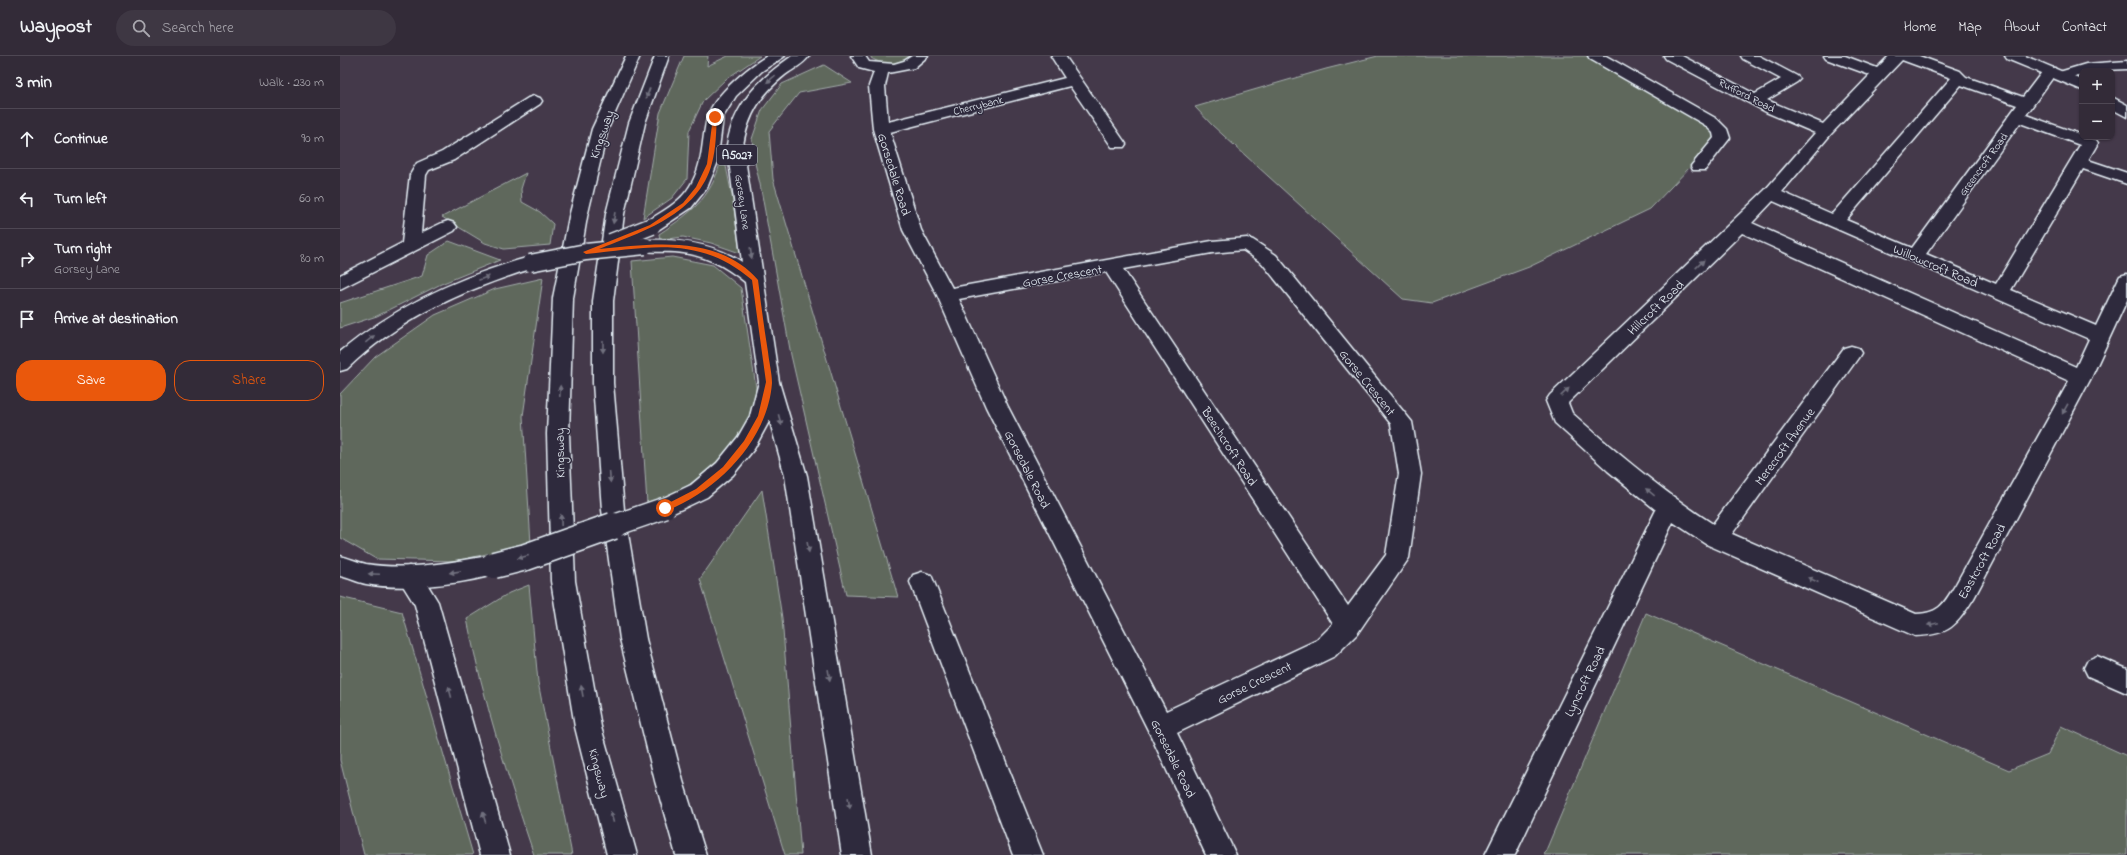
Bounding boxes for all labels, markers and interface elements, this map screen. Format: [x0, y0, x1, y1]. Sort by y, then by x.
search box [116, 10, 396, 46]
text: Waypost [20, 14, 92, 41]
icon: search [130, 17, 152, 39]
text: Search here [162, 17, 234, 39]
text: Home [1904, 17, 1936, 38]
text: Map [1958, 17, 1982, 38]
text: About [2004, 17, 2040, 38]
text: Contact [2062, 17, 2107, 38]
map controls [2079, 68, 2115, 140]
button: + [2079, 68, 2115, 104]
text: 3 min [16, 70, 52, 95]
text: Walk · 230 m [259, 73, 324, 92]
one-way arrow [765, 75, 776, 84]
street label: Rufford Road [1715, 75, 1778, 117]
one-way arrow [645, 87, 651, 99]
street label: Cherrybank [952, 92, 1005, 121]
button: − [2079, 104, 2115, 140]
street label: Kingsway [585, 108, 621, 162]
route end [706, 108, 724, 126]
icon: ahead [16, 128, 38, 150]
text: Continue [54, 128, 108, 150]
text: 90 m [301, 129, 324, 148]
street label: Greencroft Road [1955, 130, 2012, 199]
street label: Gorsedale Road [872, 131, 915, 219]
road number: A5027 [717, 145, 757, 165]
street label: Gorsey Lane [729, 173, 754, 231]
icon: left [16, 188, 38, 210]
text: Turn left [54, 188, 107, 210]
text: 60 m [299, 189, 324, 208]
one-way arrow [611, 212, 617, 224]
text: Turn right [54, 238, 112, 260]
street label: Willowcroft Road [1890, 240, 1981, 293]
one-way arrow [748, 246, 754, 259]
icon: right [16, 248, 38, 270]
text: 80 m [300, 249, 324, 268]
one-way arrow [1695, 259, 1705, 269]
text: Gorsey Lane [54, 260, 120, 279]
street label: Gorse Crescent [1021, 260, 1104, 293]
one-way arrow [478, 275, 490, 281]
street label: Hillcroft Road [1623, 276, 1689, 340]
icon: arrive [16, 308, 38, 330]
text: Arrive at destination [54, 308, 178, 330]
one-way arrow [364, 335, 375, 344]
one-way arrow [600, 341, 606, 354]
street label: Gorse Crescent [1334, 346, 1400, 421]
button: Save [16, 360, 166, 401]
button: Share [174, 360, 324, 401]
one-way arrow [556, 385, 563, 397]
one-way arrow [1560, 388, 1571, 397]
street label: Beechcroft Road [1196, 403, 1262, 490]
one-way arrow [2061, 403, 2068, 414]
street label: Merecroft Avenue [1750, 404, 1820, 490]
one-way arrow [777, 414, 783, 426]
street label: Gorsedale Road [999, 427, 1055, 513]
street label: Kingsway [551, 428, 571, 478]
one-way arrow [607, 471, 614, 483]
one-way arrow [1644, 487, 1655, 496]
route start [656, 499, 674, 517]
one-way arrow [558, 513, 564, 526]
street label: Eastcroft Road [1954, 520, 2011, 603]
one-way arrow [805, 541, 811, 553]
one-way arrow [516, 555, 529, 561]
one-way arrow [449, 569, 461, 575]
one-way arrow [367, 571, 380, 577]
one-way arrow [1806, 577, 1818, 583]
one-way arrow [1927, 621, 1939, 627]
street label: Lyncroft Road [1560, 643, 1612, 721]
street label: Gorse Crescent [1214, 657, 1296, 710]
one-way arrow [826, 669, 832, 681]
one-way arrow [579, 685, 585, 697]
one-way arrow [447, 686, 453, 698]
street label: Gorsedale Road [1145, 716, 1200, 802]
street label: Kingsway [582, 747, 614, 800]
one-way arrow [846, 797, 852, 809]
one-way arrow [481, 811, 487, 824]
one-way arrow [608, 811, 614, 824]

